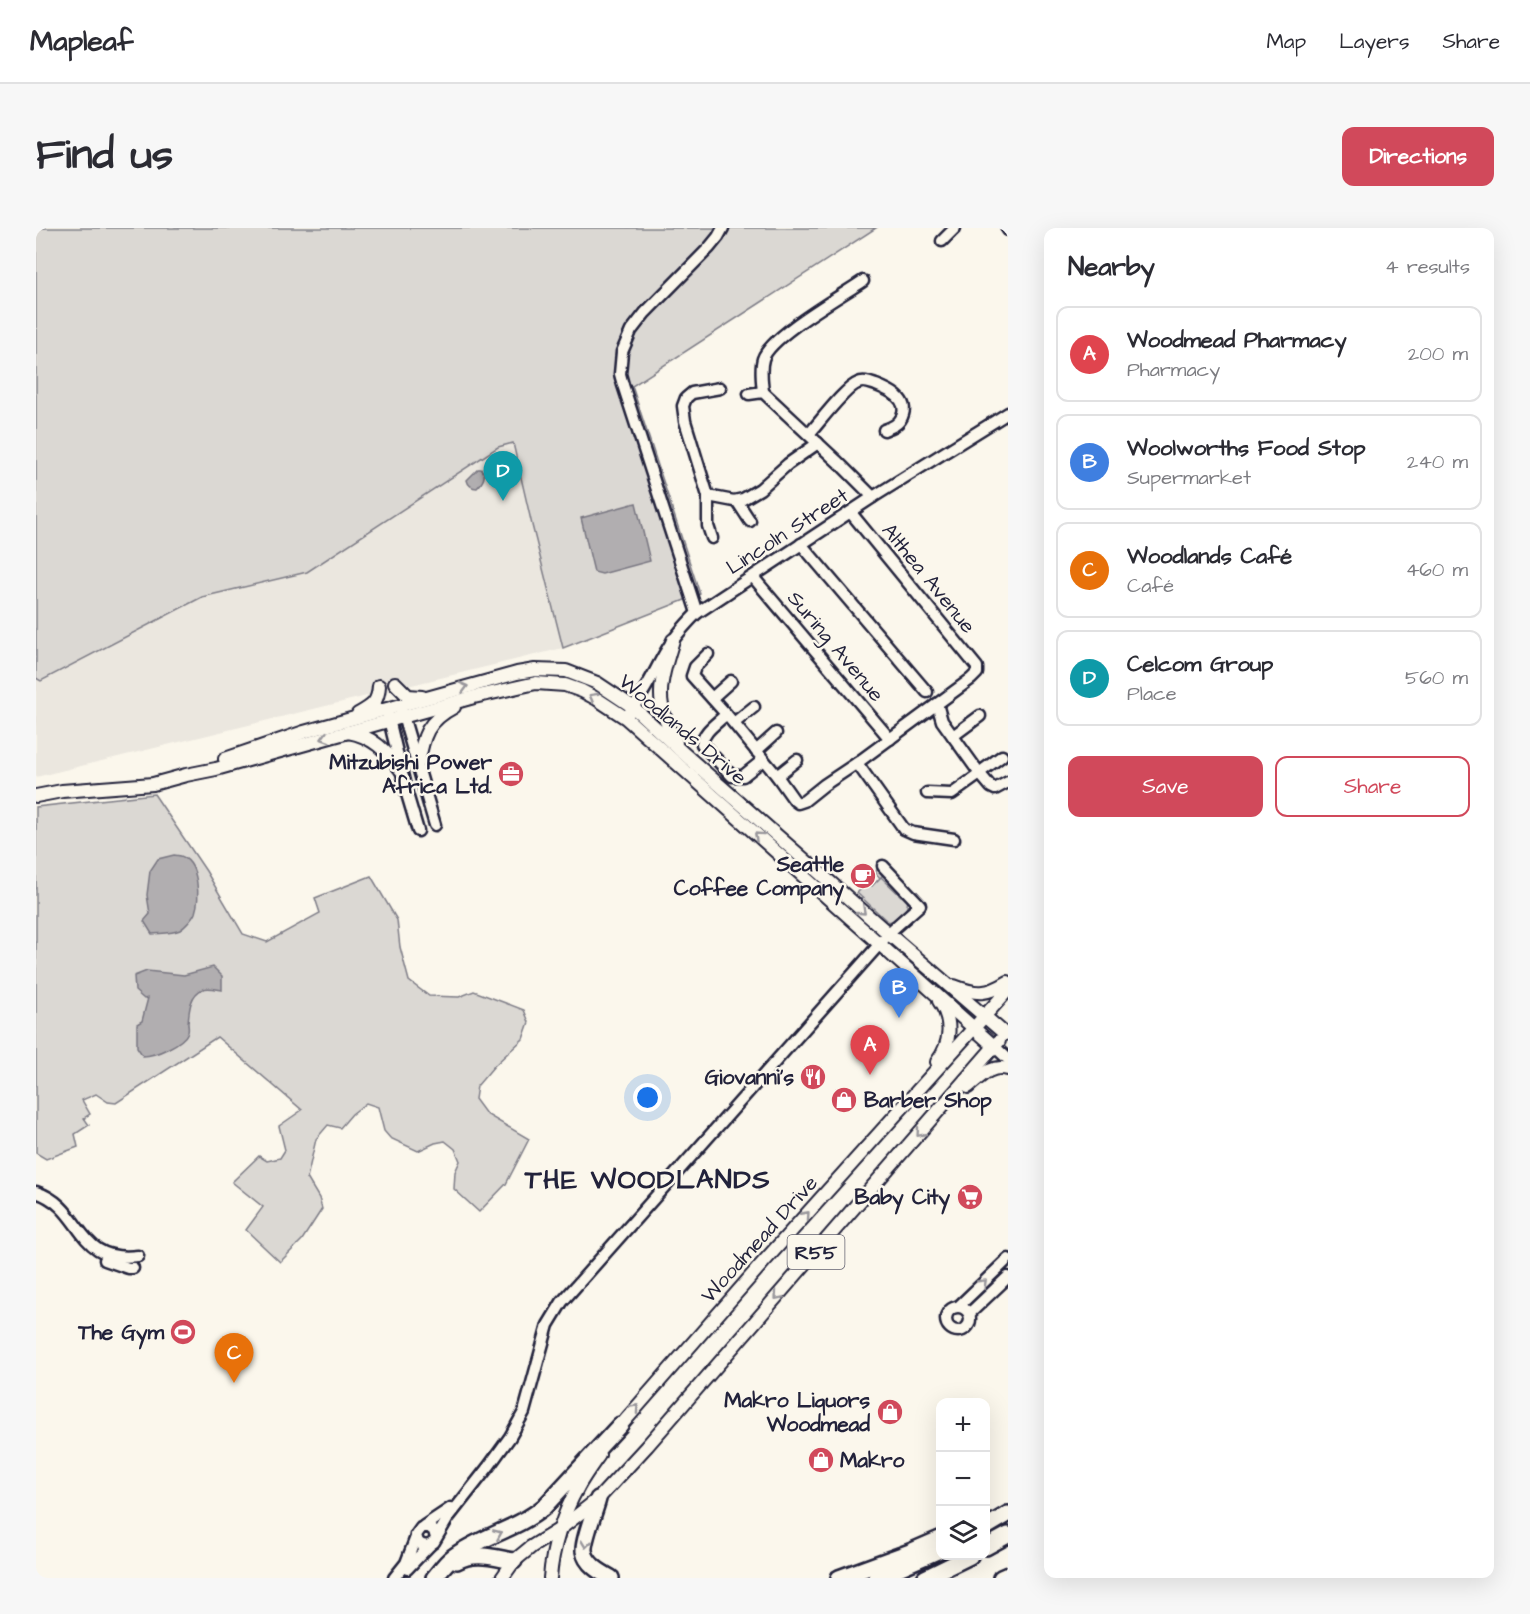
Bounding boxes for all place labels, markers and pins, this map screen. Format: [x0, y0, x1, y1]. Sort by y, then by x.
pin: D [484, 452, 522, 501]
place label: Mitzubishi Power Africa Ltd. [329, 748, 492, 801]
office icon: Mitzubishi Power Africa Ltd. [496, 759, 526, 789]
place label: Seattle Coffee Company [674, 850, 845, 906]
cafe icon: Seattle Coffee Company [848, 861, 878, 891]
pin: B [880, 968, 918, 1018]
pin: A [850, 1026, 890, 1075]
restaurant icon: Giovanni's [798, 1062, 828, 1092]
place label: Giovanni's [705, 1063, 794, 1092]
shop icon: Barber Shop [829, 1085, 859, 1115]
place label: Barber Shop [864, 1086, 992, 1116]
supermarket icon: Baby City [955, 1182, 985, 1212]
place label: Baby City [855, 1183, 950, 1215]
sports icon: The Gym [168, 1317, 198, 1347]
place label: The Gym [77, 1318, 165, 1350]
pin: C [214, 1334, 254, 1383]
place label: Makro Liquors Woodmead [724, 1386, 870, 1439]
shop icon: Makro Liquors Woodmead [875, 1397, 905, 1427]
shop icon: Makro [806, 1445, 836, 1475]
place label: Makro [840, 1446, 905, 1475]

